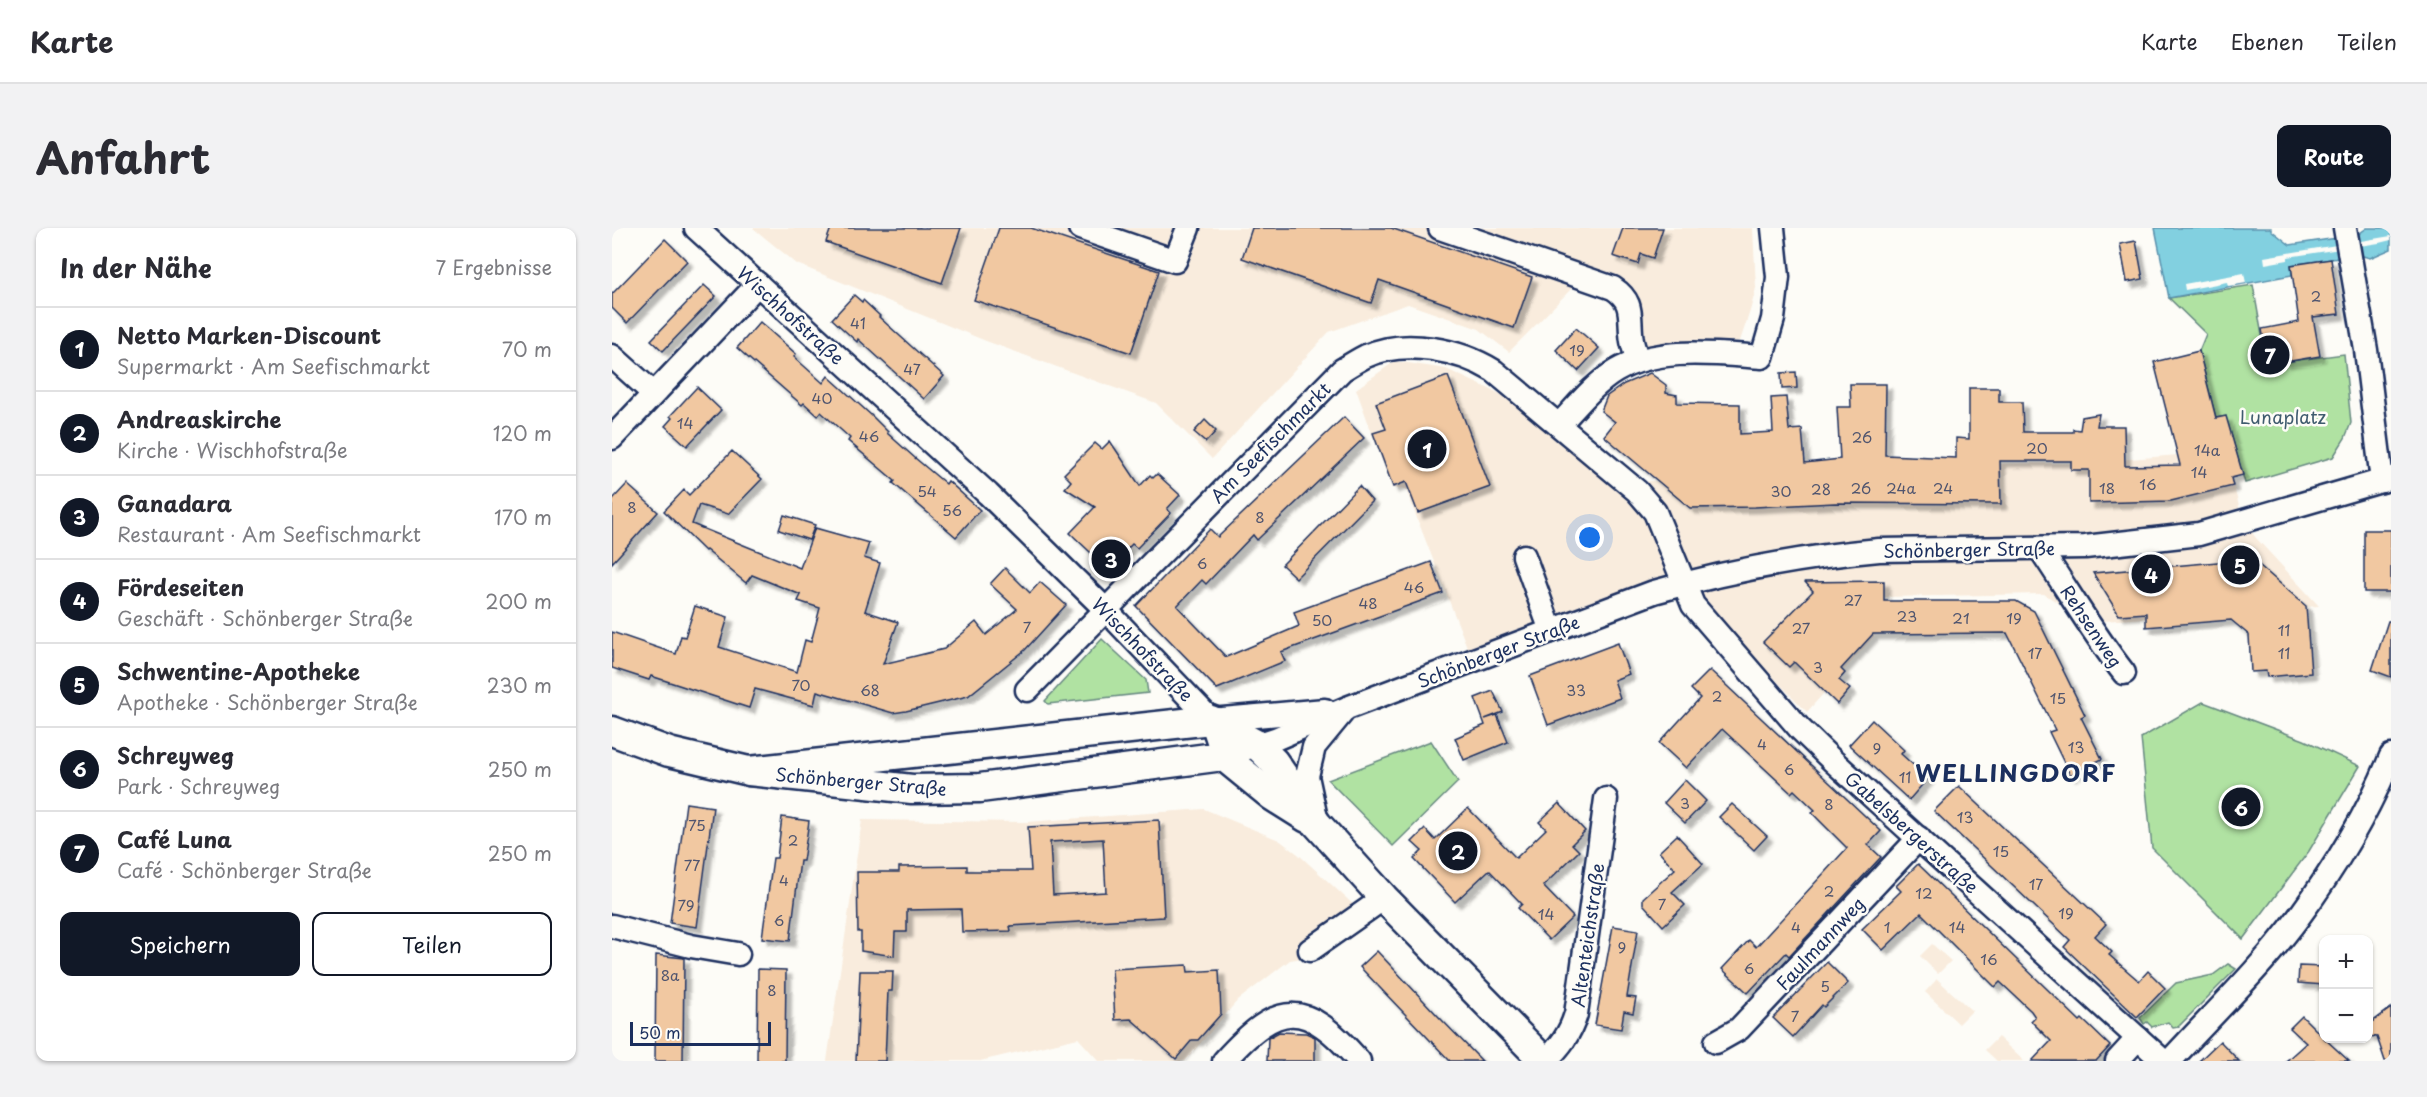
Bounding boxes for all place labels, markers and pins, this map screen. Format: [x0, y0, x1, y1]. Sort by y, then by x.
pin: 7 [2250, 332, 2290, 378]
pin: 1 [1408, 426, 1446, 472]
pin: 3 [1092, 536, 1130, 582]
pin: 5 [2220, 542, 2260, 588]
pin: 4 [2132, 552, 2170, 596]
pin: 6 [2222, 784, 2260, 830]
pin: 2 [1438, 828, 1478, 874]

